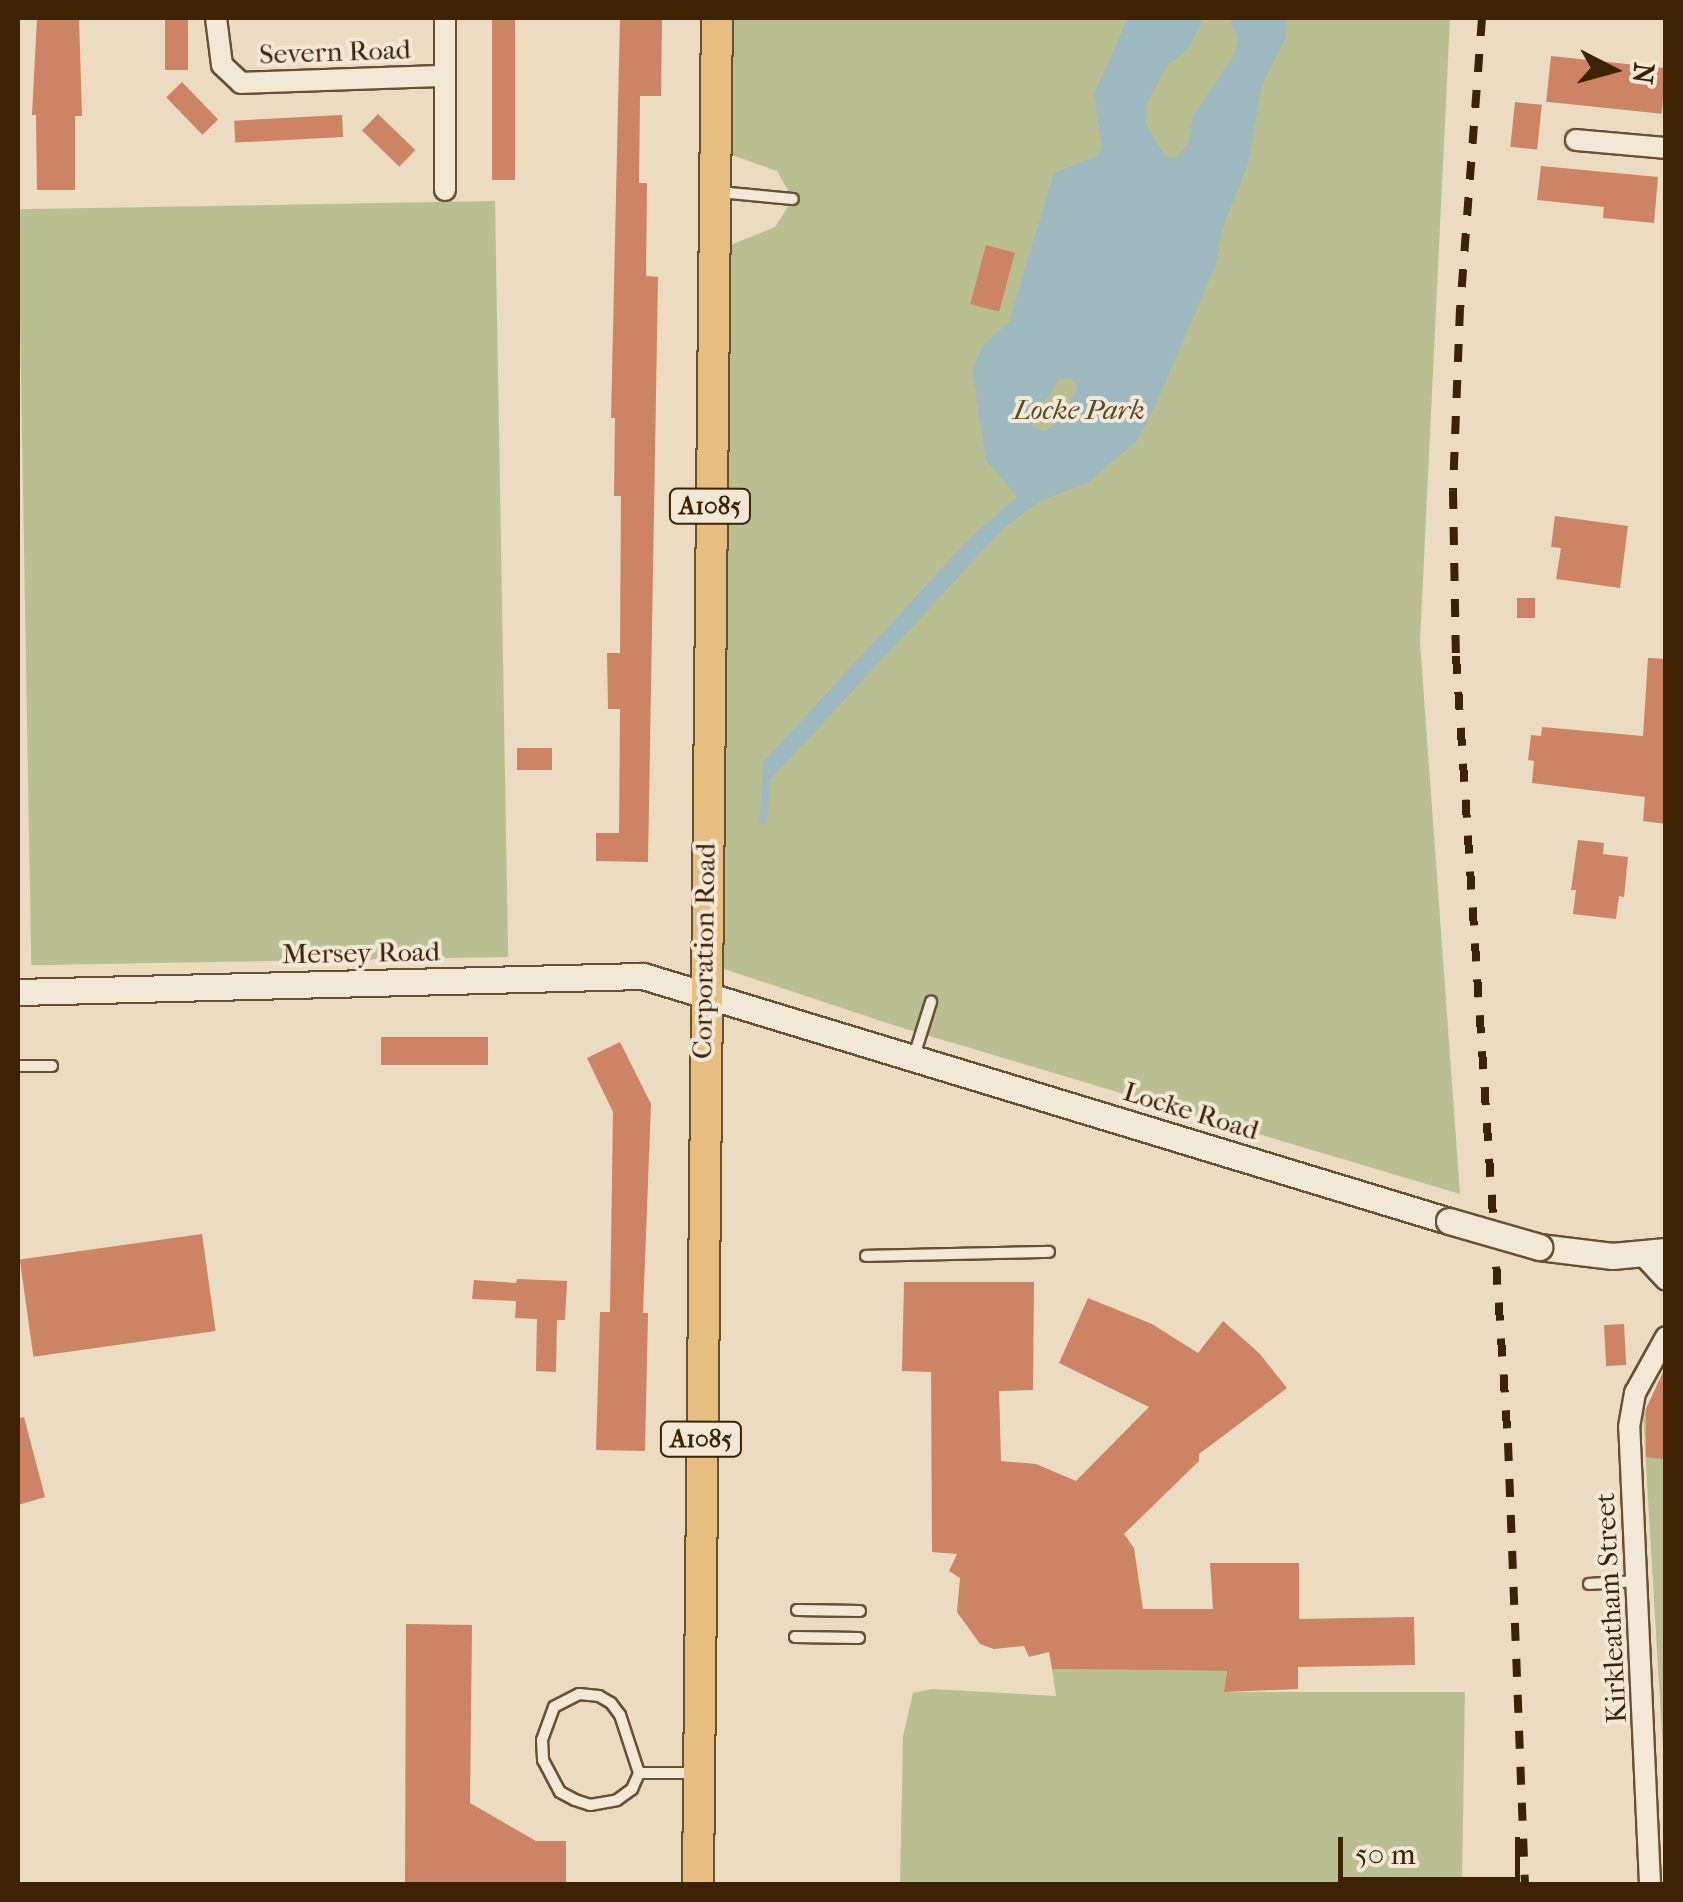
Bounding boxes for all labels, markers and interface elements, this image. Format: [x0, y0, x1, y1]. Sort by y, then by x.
north arrow [1563, 20, 1663, 120]
street label: Severn Road [259, 33, 411, 71]
text: N [1626, 61, 1661, 85]
park label: Locke Park [1013, 393, 1145, 427]
road number: A1085 [668, 486, 752, 526]
street label: Corporation Road [685, 843, 723, 1059]
street label: Mersey Road [282, 935, 440, 971]
street label: Locke Road [1119, 1075, 1263, 1147]
road number: A1085 [658, 1419, 744, 1459]
street label: Kirkleatham Street [1588, 1492, 1634, 1724]
scale bar [1343, 1817, 1526, 1879]
text: 50 m [1355, 1837, 1416, 1872]

